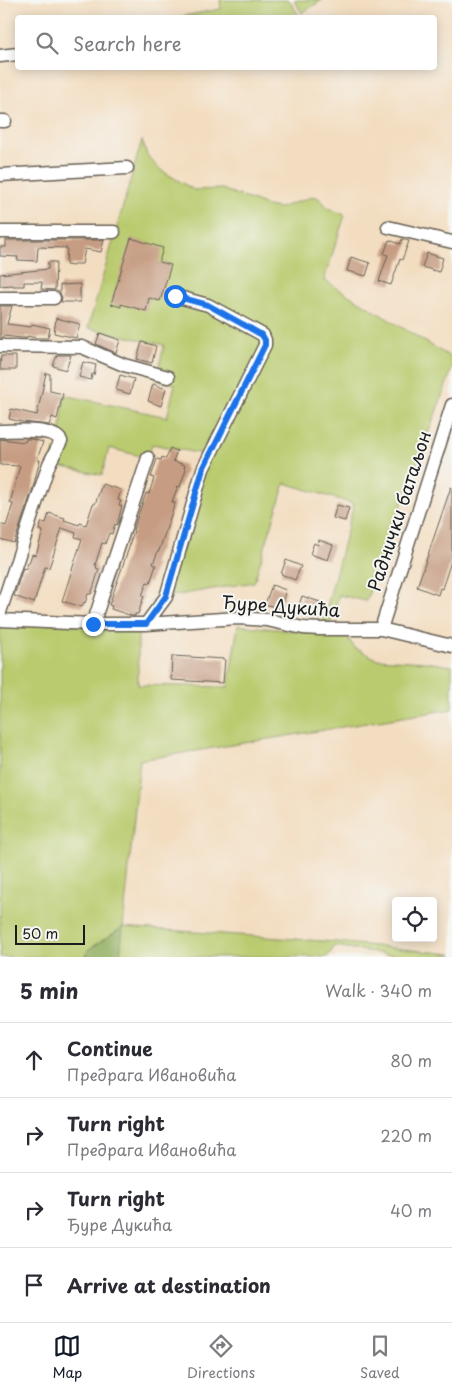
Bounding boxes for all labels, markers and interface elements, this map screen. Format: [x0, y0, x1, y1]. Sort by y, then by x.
search box [15, 15, 437, 70]
icon: search [33, 29, 61, 57]
text: Search here [73, 29, 182, 57]
route start [164, 285, 187, 308]
street label: Раднички батаљон [360, 427, 437, 594]
street label: Ђуре Дукића [221, 588, 342, 623]
route end [82, 613, 105, 636]
map controls [392, 897, 437, 942]
button: locate [392, 897, 437, 942]
scale bar [15, 922, 85, 945]
text: 50 m [22, 923, 58, 944]
text: 5 min [20, 974, 78, 1006]
text: Walk · 340 m [325, 978, 432, 1002]
text: Continue [67, 1034, 153, 1062]
icon: ahead [20, 1046, 48, 1074]
text: 80 m [390, 1048, 432, 1072]
text: Предрага Ивановића [67, 1062, 236, 1086]
text: Turn right [67, 1109, 165, 1137]
icon: right [20, 1121, 48, 1149]
text: 220 m [381, 1123, 432, 1147]
text: Предрага Ивановића [67, 1137, 236, 1161]
text: Turn right [67, 1184, 165, 1212]
icon: right [20, 1196, 48, 1224]
text: 40 m [390, 1198, 432, 1222]
text: Ђуре Дукића [67, 1212, 172, 1236]
icon: arrive [20, 1271, 48, 1299]
text: Arrive at destination [67, 1271, 271, 1299]
tab: Map [52, 1332, 82, 1383]
tab: Directions [187, 1332, 255, 1383]
tab: Saved [360, 1332, 400, 1383]

